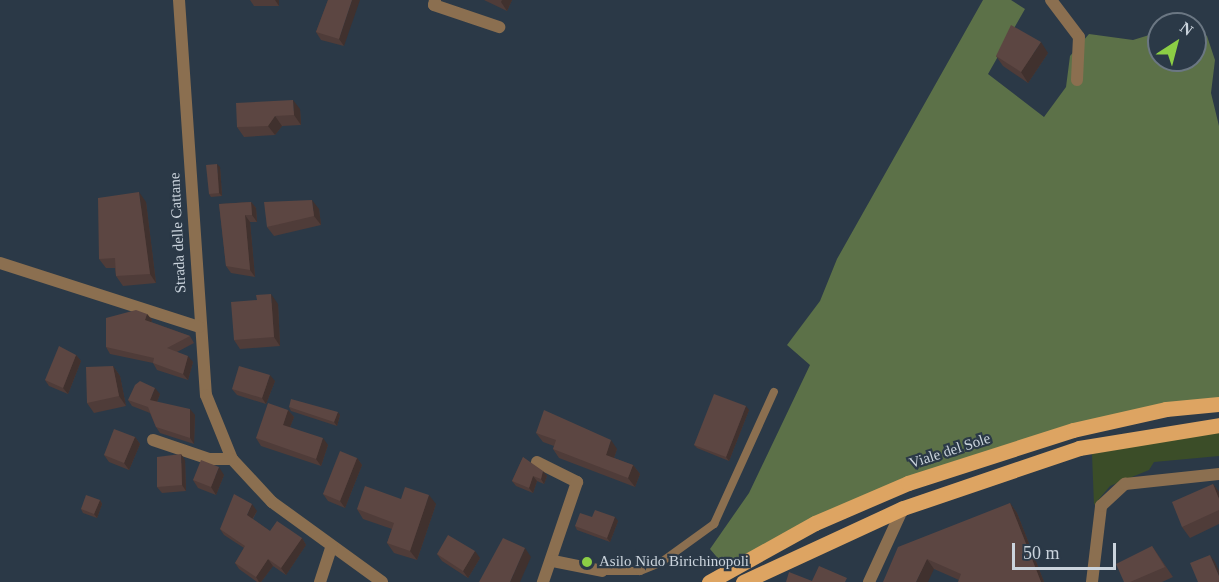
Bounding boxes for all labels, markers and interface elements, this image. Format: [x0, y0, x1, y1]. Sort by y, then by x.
north arrow [1147, 12, 1207, 72]
text: N [1177, 18, 1196, 39]
street label: Strada delle Cattane [166, 172, 190, 294]
street label: Viale del Sole [907, 429, 993, 473]
scale bar [1015, 531, 1118, 569]
text: 50 m [1023, 543, 1060, 563]
place label: Asilo Nido Birichinopoli [599, 553, 749, 571]
marker: Asilo Nido Birichinopoli [580, 555, 594, 569]

